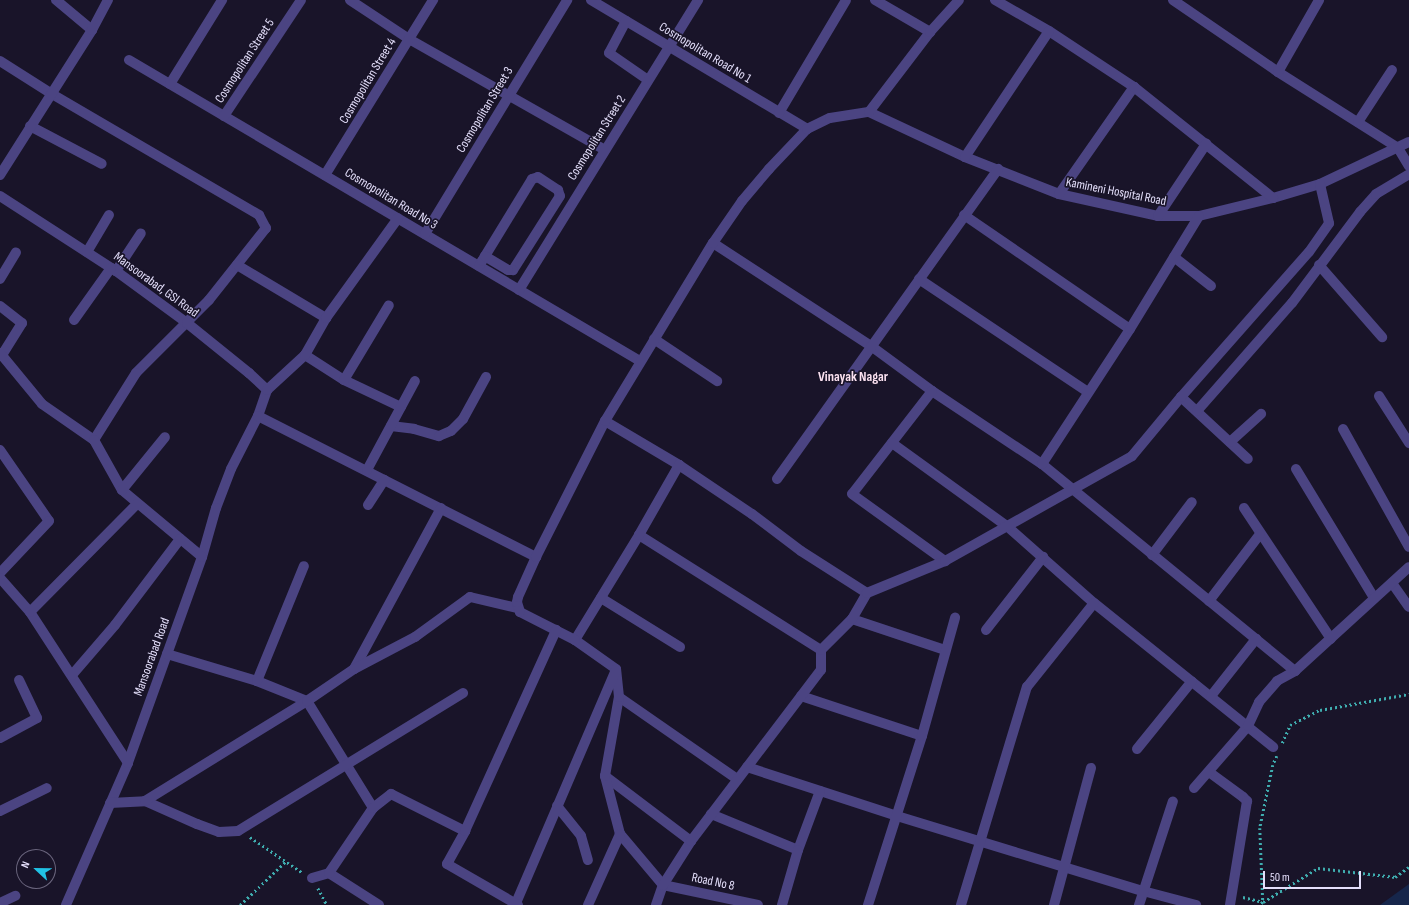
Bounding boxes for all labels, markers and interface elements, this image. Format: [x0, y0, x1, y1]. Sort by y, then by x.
street label: Cosmopolitan Street 5 [212, 16, 278, 106]
street label: Cosmopolitan Road No 1 [656, 19, 754, 87]
street label: Cosmopolitan Street 4 [336, 35, 400, 127]
street label: Cosmopolitan Street 3 [453, 64, 517, 156]
street label: Cosmopolitan Street 2 [565, 93, 629, 183]
street label: Cosmopolitan Road No 3 [342, 165, 440, 233]
street label: Kamineni Hospital Road [1064, 175, 1168, 209]
street label: Mansoorabad, GSI Road [111, 249, 201, 321]
district label: Vinayak Nagar [818, 369, 888, 385]
street label: Mansoorabad Road [131, 616, 173, 698]
north arrow [16, 849, 56, 889]
text: N [18, 860, 32, 870]
scale bar [1265, 863, 1363, 889]
street label: Road No 8 [690, 870, 736, 894]
text: 50 m [1270, 870, 1290, 885]

